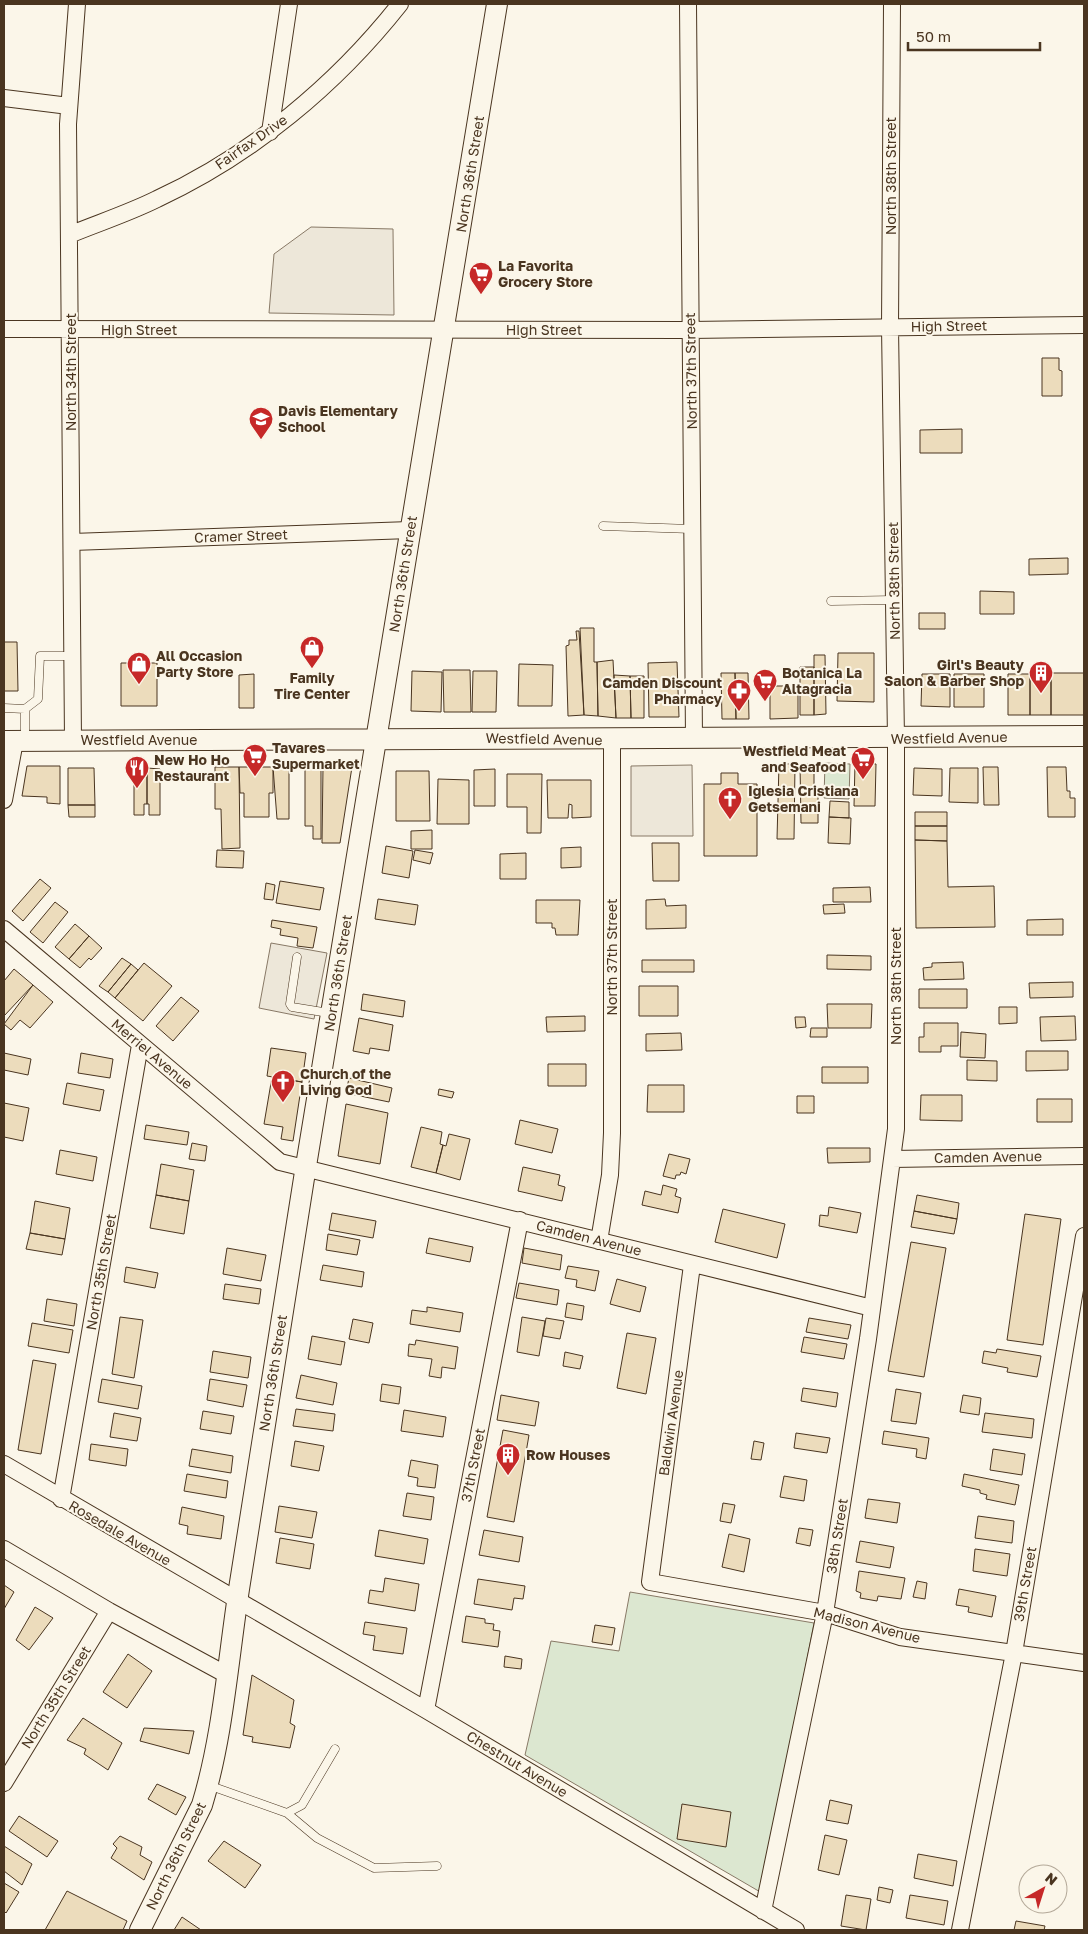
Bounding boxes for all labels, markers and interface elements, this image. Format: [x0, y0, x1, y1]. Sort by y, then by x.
scale bar [908, 20, 1040, 52]
text: 50 m [916, 27, 951, 45]
street label: Fairfax Drive [211, 111, 290, 173]
street label: North 36th Street [452, 114, 487, 234]
street label: North 38th Street [882, 117, 899, 235]
place label: La Favorita Grocery Store [498, 257, 593, 290]
supermarket icon: La Favorita Grocery Store [468, 261, 494, 295]
street label: North 37th Street [681, 312, 700, 430]
street label: North 34th Street [62, 313, 79, 431]
street label: High Street [911, 316, 987, 335]
street label: High Street [101, 321, 177, 338]
street label: High Street [506, 321, 582, 338]
place label: Davis Elementary School [278, 402, 399, 435]
school or university icon: Davis Elementary School [248, 406, 274, 440]
street label: North 36th Street [385, 514, 420, 634]
street label: North 38th Street [884, 522, 903, 640]
street label: Cramer Street [194, 525, 288, 546]
shop icon: Family Tire Center [299, 635, 325, 669]
place label: All Occasion Party Store [156, 647, 242, 680]
shop icon: All Occasion Party Store [126, 651, 152, 685]
place label: Girl's Beauty Salon & Barber Shop [884, 656, 1025, 689]
building icon: Girl's Beauty Salon & Barber Shop [1028, 660, 1054, 694]
place label: Botanica La Altagracia [782, 664, 862, 697]
supermarket icon: Botanica La Altagracia [752, 668, 778, 702]
place label: Family Tire Center [274, 669, 351, 702]
place label: Camden Discount Pharmacy [602, 674, 723, 707]
pharmacy icon: Camden Discount Pharmacy [726, 678, 752, 712]
street label: Westfield Avenue [890, 728, 1008, 747]
street label: Westfield Avenue [485, 729, 603, 748]
street label: Westfield Avenue [81, 731, 197, 748]
place label: Tavares Supermarket [272, 739, 360, 772]
place label: Westfield Meat and Seafood [743, 742, 846, 775]
supermarket icon: Tavares Supermarket [242, 743, 268, 777]
supermarket icon: Westfield Meat and Seafood [850, 746, 876, 780]
place label: New Ho Ho Restaurant [154, 751, 230, 784]
restaurant icon: New Ho Ho Restaurant [124, 755, 150, 789]
place label: Iglesia Cristiana Getsemani [748, 782, 859, 815]
church icon: Iglesia Cristiana Getsemani [717, 786, 743, 820]
street label: North 37th Street [603, 898, 620, 1016]
street label: North 36th Street [320, 913, 355, 1033]
street label: North 38th Street [887, 927, 904, 1045]
street label: Merriel Avenue [108, 1015, 196, 1092]
place label: Church of the Living God [300, 1065, 391, 1098]
church icon: Church of the Living God [270, 1069, 296, 1103]
street label: Camden Avenue [934, 1147, 1042, 1166]
street label: North 35th Street [82, 1212, 119, 1331]
street label: Camden Avenue [535, 1216, 644, 1259]
street label: North 36th Street [255, 1313, 290, 1433]
street label: Baldwin Avenue [655, 1369, 686, 1477]
street label: 37th Street [457, 1427, 488, 1503]
building icon: Row Houses [495, 1442, 521, 1476]
place label: Row Houses [526, 1446, 610, 1463]
street label: Rosedale Avenue [66, 1496, 174, 1569]
street label: 38th Street [822, 1497, 851, 1575]
street label: 39th Street [1010, 1545, 1039, 1623]
street label: Madison Avenue [812, 1603, 922, 1646]
street label: North 35th Street [17, 1642, 94, 1751]
street label: Chestnut Avenue [464, 1727, 571, 1800]
street label: North 36th Street [142, 1799, 209, 1913]
north arrow [1018, 1864, 1068, 1914]
text: N [1042, 1869, 1061, 1888]

